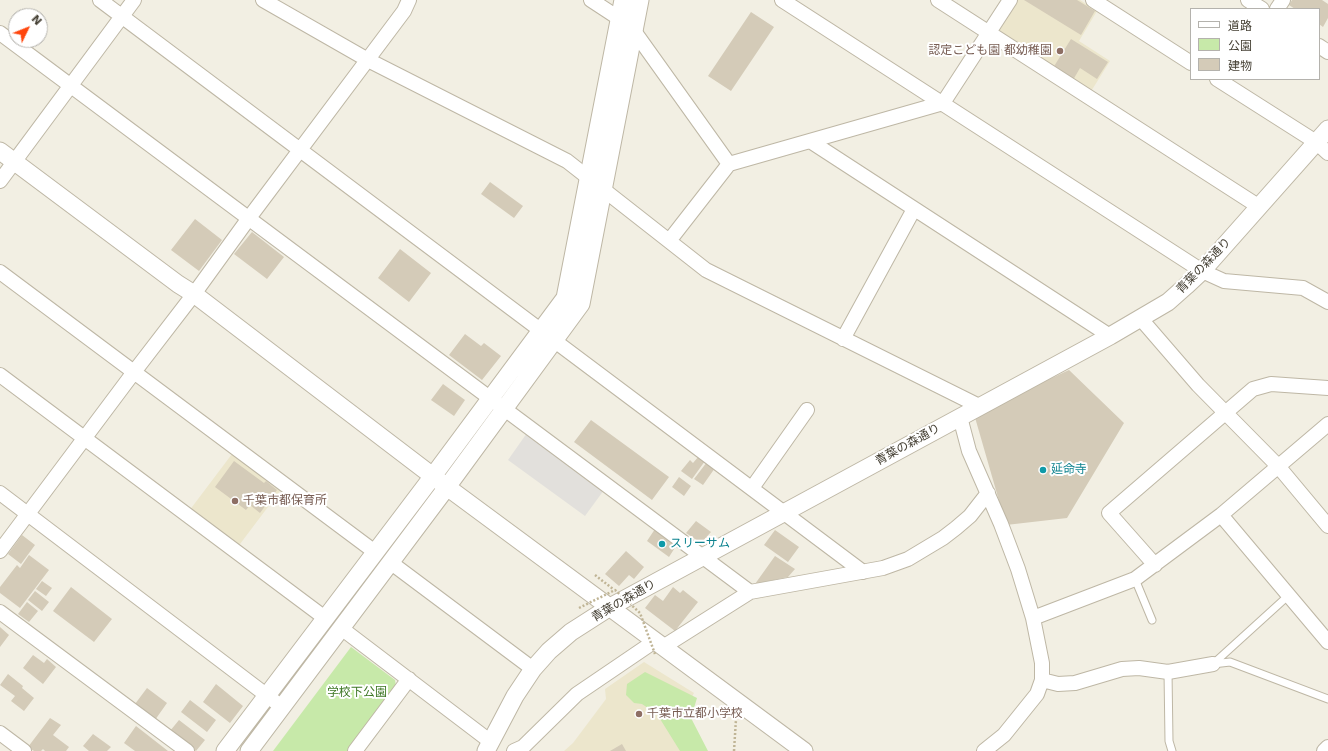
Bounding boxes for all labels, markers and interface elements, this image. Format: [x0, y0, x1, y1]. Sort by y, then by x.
north arrow [8, 8, 48, 48]
legend [1190, 8, 1320, 80]
text: N [29, 12, 44, 28]
text: 道路 [1228, 19, 1252, 33]
text: 公園 [1228, 39, 1252, 53]
place label: 認定こども園 都幼稚園 [928, 44, 1052, 58]
marker: 認定こども園 都幼稚園 [1055, 46, 1065, 56]
text: 建物 [1228, 59, 1252, 73]
street label: 青葉の森通り [1174, 235, 1234, 297]
street label: 青葉の森通り [873, 421, 943, 469]
place label: 延命寺 [1051, 463, 1087, 477]
marker: 延命寺 [1038, 465, 1048, 475]
place label: 千葉市都保育所 [243, 494, 327, 508]
marker: 千葉市都保育所 [230, 496, 240, 506]
place label: スリーサム [670, 537, 730, 551]
marker: スリーサム [657, 539, 667, 549]
street label: 青葉の森通り [589, 577, 659, 625]
park label: 学校下公園 [327, 686, 387, 700]
place label: 千葉市立都小学校 [647, 707, 743, 721]
marker: 千葉市立都小学校 [634, 709, 644, 719]

